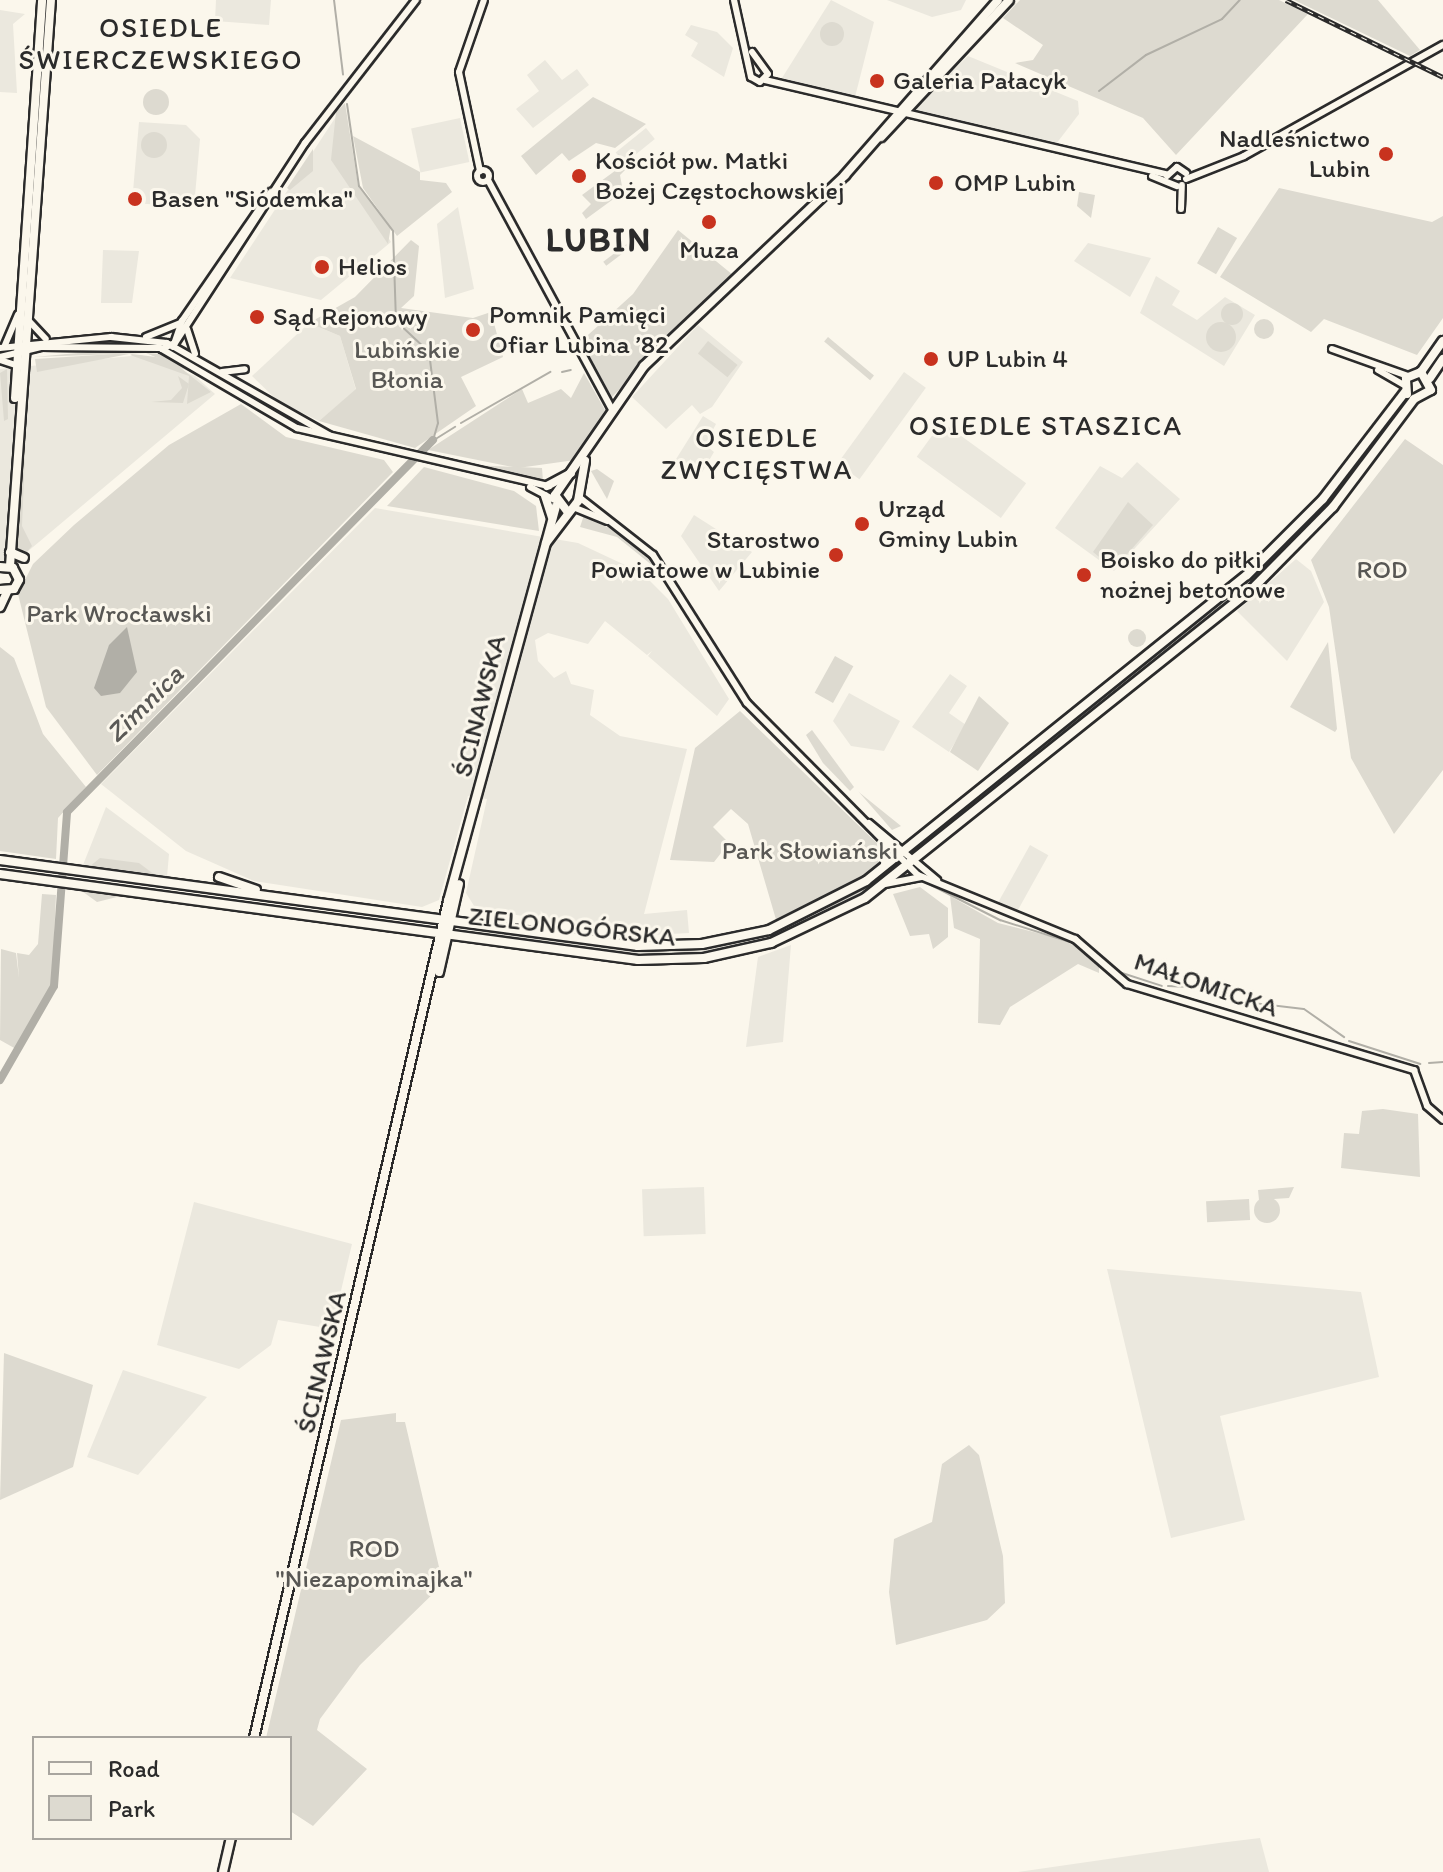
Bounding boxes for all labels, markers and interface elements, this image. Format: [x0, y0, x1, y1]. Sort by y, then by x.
district label: OSIEDLE ŚWIERCZEWSKIEGO [18, 10, 304, 76]
place label: Galeria Pałacyk [893, 65, 1066, 97]
marker: Galeria Pałacyk [868, 72, 886, 90]
place label: Nadleśnictwo Lubin [1219, 123, 1370, 184]
place label: Kościół pw. Matki Bożej Częstochowskiej [595, 145, 844, 206]
marker: Nadleśnictwo Lubin [1377, 145, 1395, 163]
marker: Kościół pw. Matki Bożej Częstochowskiej [570, 167, 588, 185]
place label: OMP Lubin [954, 167, 1075, 199]
marker: OMP Lubin [925, 172, 947, 194]
place label: Basen "Siódemka" [151, 183, 353, 215]
marker: Basen "Siódemka" [126, 190, 144, 208]
marker: Muza [700, 213, 718, 231]
district label: LUBIN [548, 220, 650, 260]
place label: Muza [679, 234, 739, 266]
place label: Helios [338, 251, 407, 283]
marker: Helios [313, 258, 331, 276]
place label: Pomnik Pamięci Ofiar Lubina ’82 [489, 299, 668, 360]
place label: Sąd Rejonowy [273, 301, 426, 333]
marker: Sąd Rejonowy [248, 308, 266, 326]
marker: Pomnik Pamięci Ofiar Lubina ’82 [464, 321, 482, 339]
park label: Lubińskie Błonia [354, 334, 460, 396]
place label: UP Lubin 4 [947, 343, 1068, 375]
marker: UP Lubin 4 [922, 350, 940, 368]
district label: OSIEDLE STASZICA [912, 408, 1180, 442]
district label: OSIEDLE ZWYCIĘSTWA [660, 420, 854, 486]
place label: Urząd Gminy Lubin [878, 493, 1018, 554]
marker: Urząd Gminy Lubin [853, 515, 871, 533]
place label: Starostwo Powiatowe w Lubinie [592, 524, 820, 586]
place label: Boisko do piłki nożnej betonowe [1100, 544, 1285, 606]
marker: Starostwo Powiatowe w Lubinie [827, 546, 845, 564]
park label: ROD [1356, 554, 1408, 586]
marker: Boisko do piłki nożnej betonowe [1075, 566, 1093, 584]
park label: Park Wrocławski [27, 598, 211, 630]
street label: ŚCINAWSKA [447, 632, 513, 780]
water label: Zimnica [98, 657, 190, 749]
park label: Park Słowiański [722, 835, 898, 867]
street label: ZIELONOGÓRSKA [467, 901, 677, 953]
street label: MAŁOMICKA [1130, 946, 1282, 1024]
street label: ŚCINAWSKA [290, 1288, 354, 1436]
park label: ROD "Niezapominajka" [275, 1533, 473, 1594]
legend [32, 1736, 292, 1840]
text: Road [108, 1754, 160, 1783]
text: Park [108, 1794, 155, 1823]

